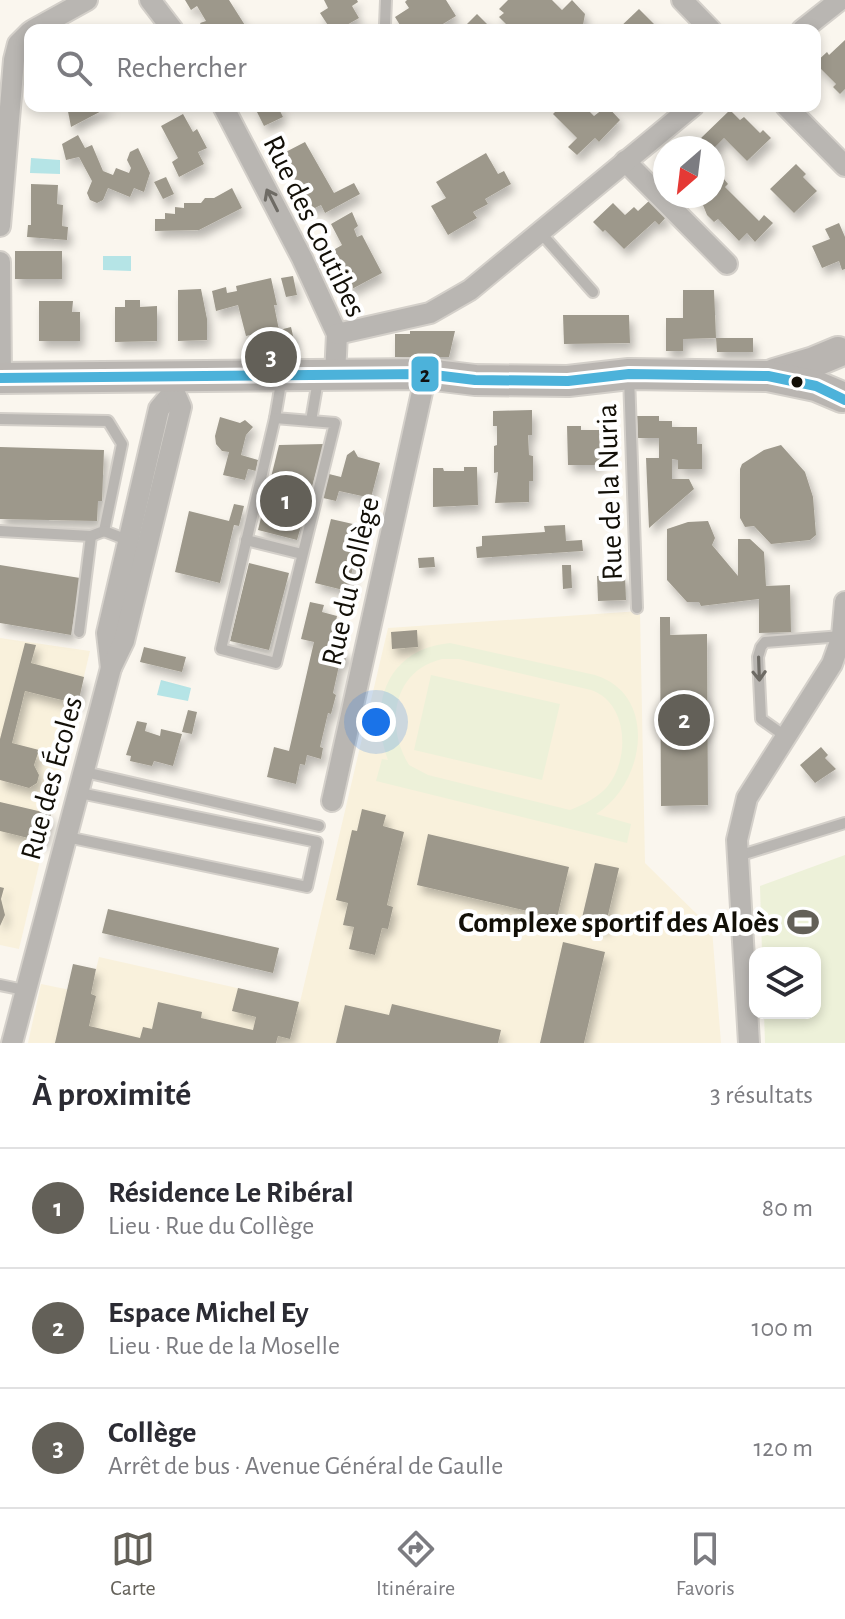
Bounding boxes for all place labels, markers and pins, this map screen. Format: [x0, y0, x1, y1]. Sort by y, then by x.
pin: 3 [245, 327, 297, 387]
unlabelled marker [789, 374, 805, 390]
pin: 1 [260, 471, 312, 531]
pin: 2 [658, 690, 710, 750]
sports icon: Complexe sportif des Aloès [786, 905, 820, 939]
place label: Complexe sportif des Aloès [458, 908, 779, 938]

